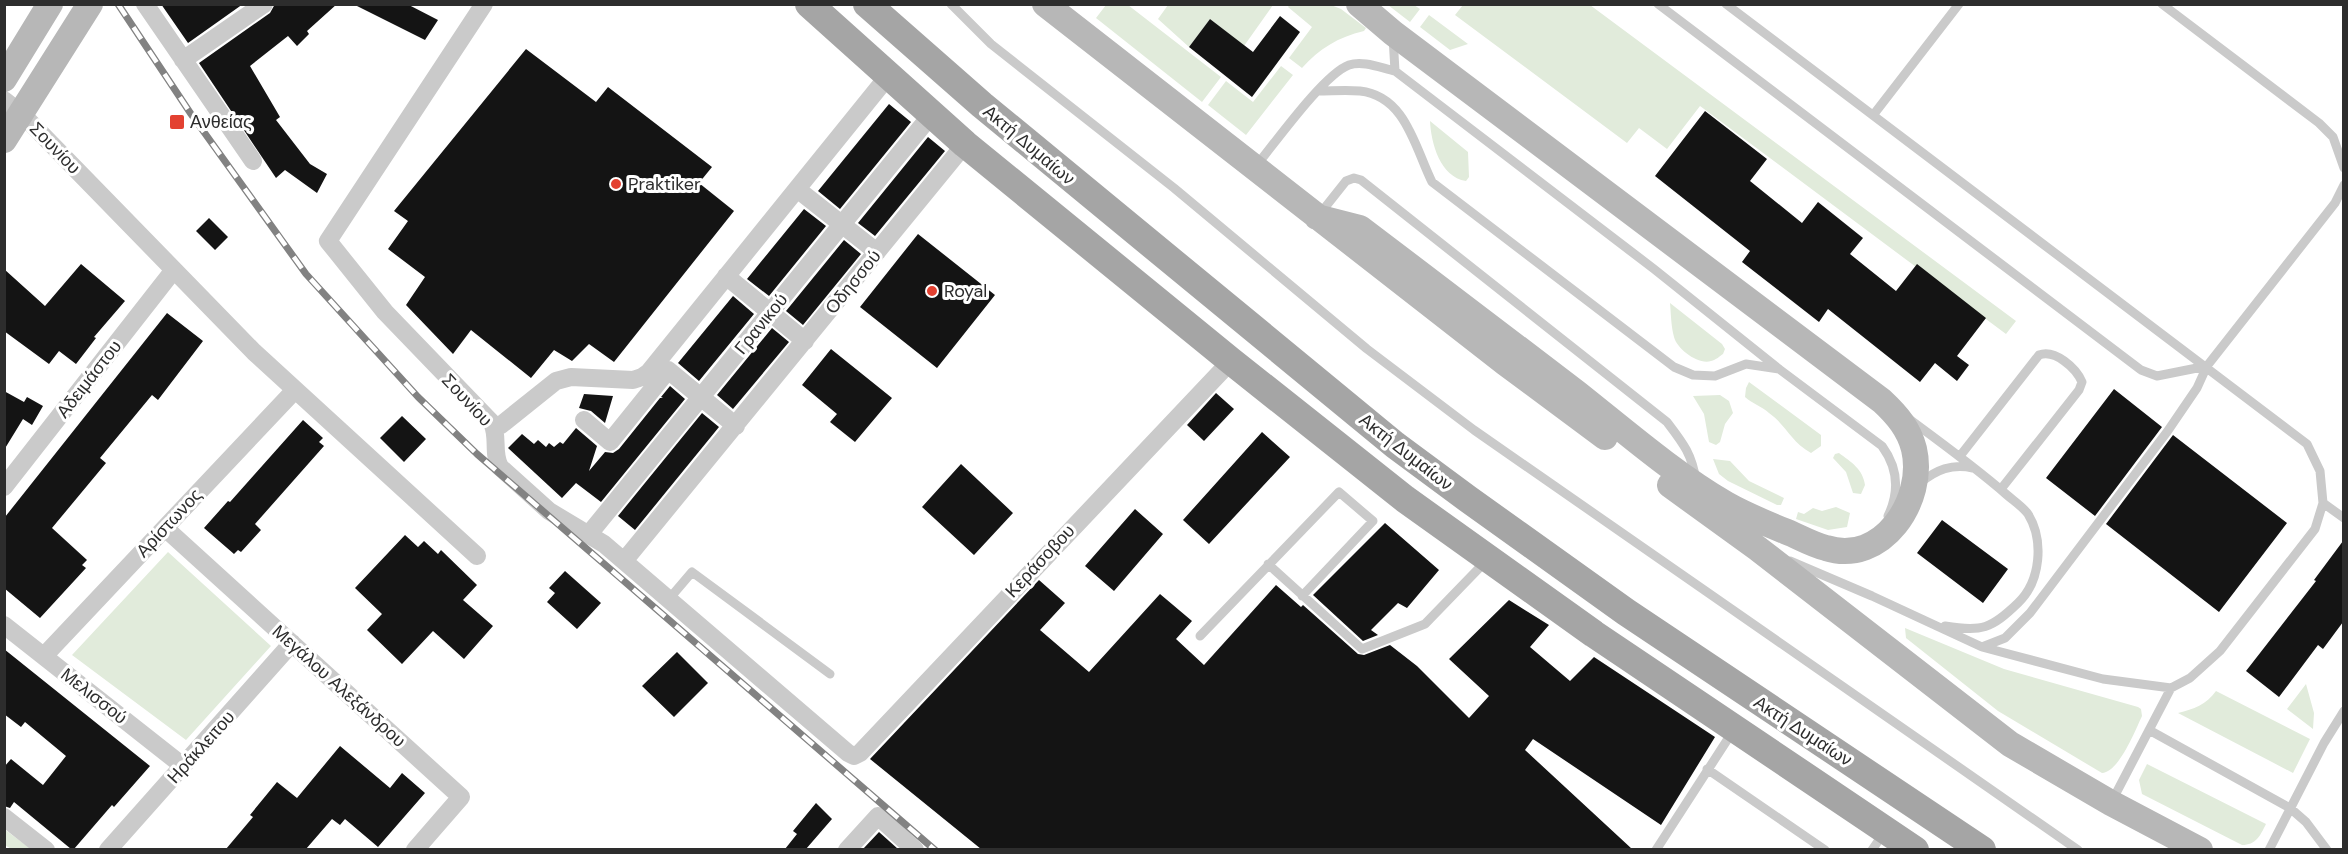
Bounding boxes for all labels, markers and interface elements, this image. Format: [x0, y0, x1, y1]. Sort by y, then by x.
street label: Ακτή Δυμαίων [978, 100, 1080, 190]
place label: Ανθείας [190, 110, 252, 134]
marker: Ανθείας [168, 113, 186, 131]
street label: Σουνίου [24, 117, 86, 179]
place label: Praktiker [628, 172, 701, 196]
marker: Praktiker [609, 177, 623, 191]
street label: Οδησσού [820, 245, 886, 319]
place label: Royal [944, 279, 987, 303]
marker: Royal [925, 284, 939, 298]
street label: Γρανικού [729, 288, 793, 360]
street label: Αδειμάστου [51, 335, 127, 423]
street label: Σουνίου [436, 368, 498, 432]
street label: Ακτή Δυμαίων [1354, 408, 1458, 496]
street label: Αρίστωνος [131, 483, 207, 563]
street label: Κεράσοβου [1000, 519, 1080, 603]
street label: Μεγάλου Αλεξάνδρου [267, 620, 411, 752]
street label: Μελισσού [56, 663, 132, 729]
street label: Ακτή Δυμαίων [1749, 690, 1857, 772]
street label: Ηράκλειτου [162, 705, 240, 789]

